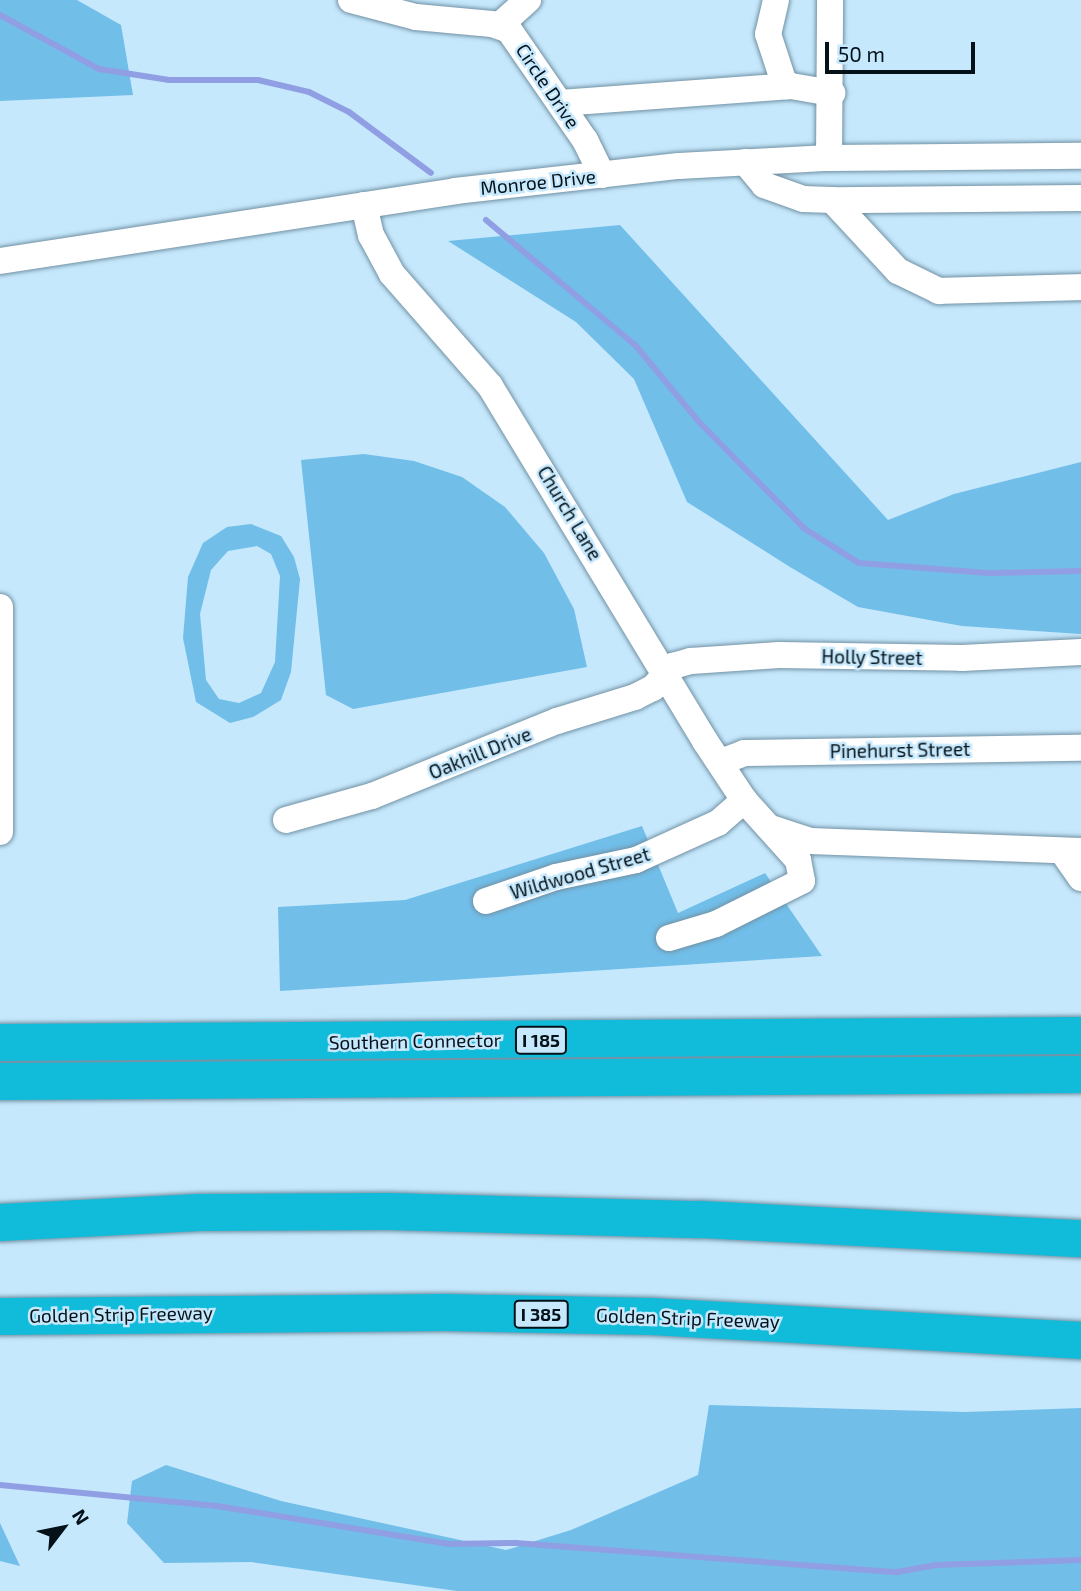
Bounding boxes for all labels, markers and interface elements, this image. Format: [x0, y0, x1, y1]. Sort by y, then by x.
scale bar [829, 28, 979, 72]
street label: Circle Drive [511, 39, 585, 133]
text: 50 m [838, 41, 885, 66]
street label: Monroe Drive [479, 165, 597, 199]
street label: Church Lane [533, 462, 607, 564]
street label: Holly Street [821, 645, 923, 669]
street label: Oakhill Drive [425, 722, 535, 784]
street label: Pinehurst Street [830, 737, 970, 763]
street label: Wildwood Street [507, 842, 653, 904]
road number: I 185 [515, 1026, 567, 1055]
street label: Southern Connector [329, 1028, 501, 1054]
road number: I 385 [513, 1300, 569, 1329]
street label: Golden Strip Freeway [29, 1301, 213, 1327]
street label: Golden Strip Freeway [596, 1303, 780, 1333]
north arrow [28, 1493, 98, 1563]
text: N [68, 1505, 95, 1529]

